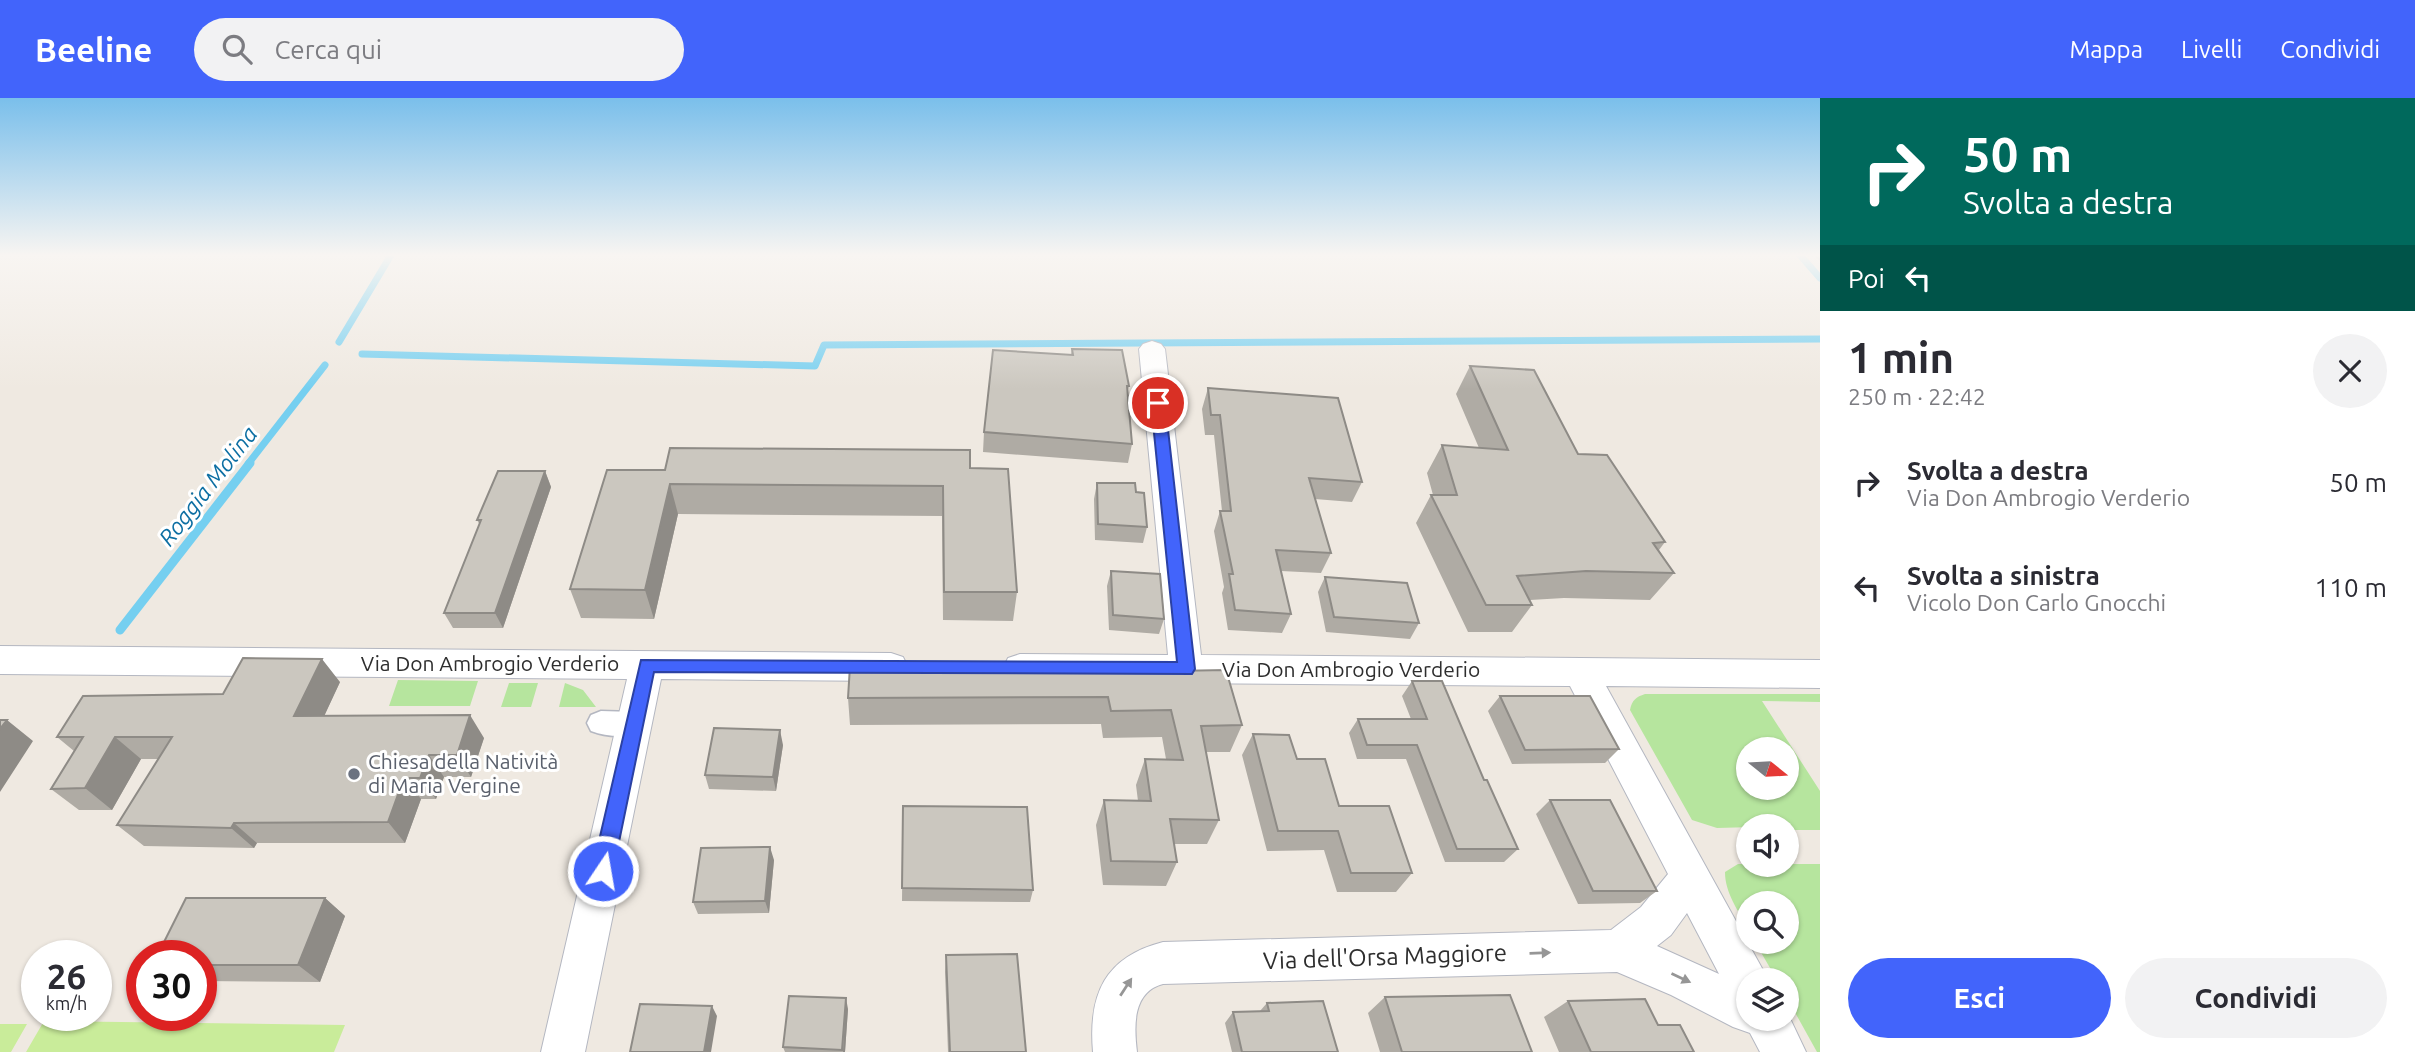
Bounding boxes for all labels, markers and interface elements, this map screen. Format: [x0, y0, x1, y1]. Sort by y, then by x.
search box [194, 18, 684, 81]
icon: search [218, 30, 256, 68]
text: Beeline [35, 31, 152, 68]
text: Cerca qui [274, 35, 382, 64]
text: Mappa [2069, 36, 2143, 63]
text: Livelli [2181, 36, 2242, 63]
text: Condividi [2280, 36, 2380, 63]
icon: right [1848, 126, 1939, 217]
text: 50 m [1963, 126, 2072, 181]
text: Svolta a destra [1963, 184, 2174, 220]
icon: left [1899, 259, 1937, 297]
text: Poi [1848, 264, 1885, 293]
text: 1 min [1848, 334, 1954, 381]
button: close [2313, 334, 2387, 408]
pin [1128, 373, 1188, 433]
icon: arrive [1139, 384, 1177, 422]
text: 250 m · 22:42 [1848, 384, 1986, 409]
water label: Roggia Molina [153, 421, 262, 550]
text: Svolta a destra [1907, 456, 2089, 485]
icon: right [1848, 464, 1886, 502]
text: 50 m [2329, 468, 2387, 497]
text: Via Don Ambrogio Verderio [1907, 485, 2190, 510]
text: Svolta a sinistra [1907, 561, 2100, 590]
icon: left [1848, 569, 1886, 607]
text: 110 m [2315, 573, 2387, 602]
text: Vicolo Don Carlo Gnocchi [1907, 590, 2166, 615]
street label: Via Don Ambrogio Verderio [361, 651, 619, 675]
street label: Via Don Ambrogio Verderio [1222, 657, 1480, 681]
north arrow [1736, 737, 1799, 800]
map controls [1736, 737, 1799, 1031]
place label: Chiesa della Natività di Maria Vergine [368, 749, 558, 797]
marker: Chiesa della Natività di Maria Vergine [346, 766, 362, 782]
button: sound [1736, 814, 1799, 877]
position arrow [566, 834, 640, 908]
button: search [1736, 891, 1799, 954]
street label: Via dell'Orsa Maggiore [1263, 939, 1507, 974]
speed limit sign: 30 [126, 940, 217, 1031]
one-way arrow [1529, 947, 1551, 959]
text: 26 [47, 956, 86, 996]
button: Esci [1848, 958, 2111, 1038]
button: Condividi [2125, 958, 2387, 1038]
button: layers [1736, 968, 1799, 1031]
one-way arrow [1671, 972, 1691, 984]
one-way arrow [1120, 977, 1133, 997]
text: km/h [46, 993, 87, 1013]

